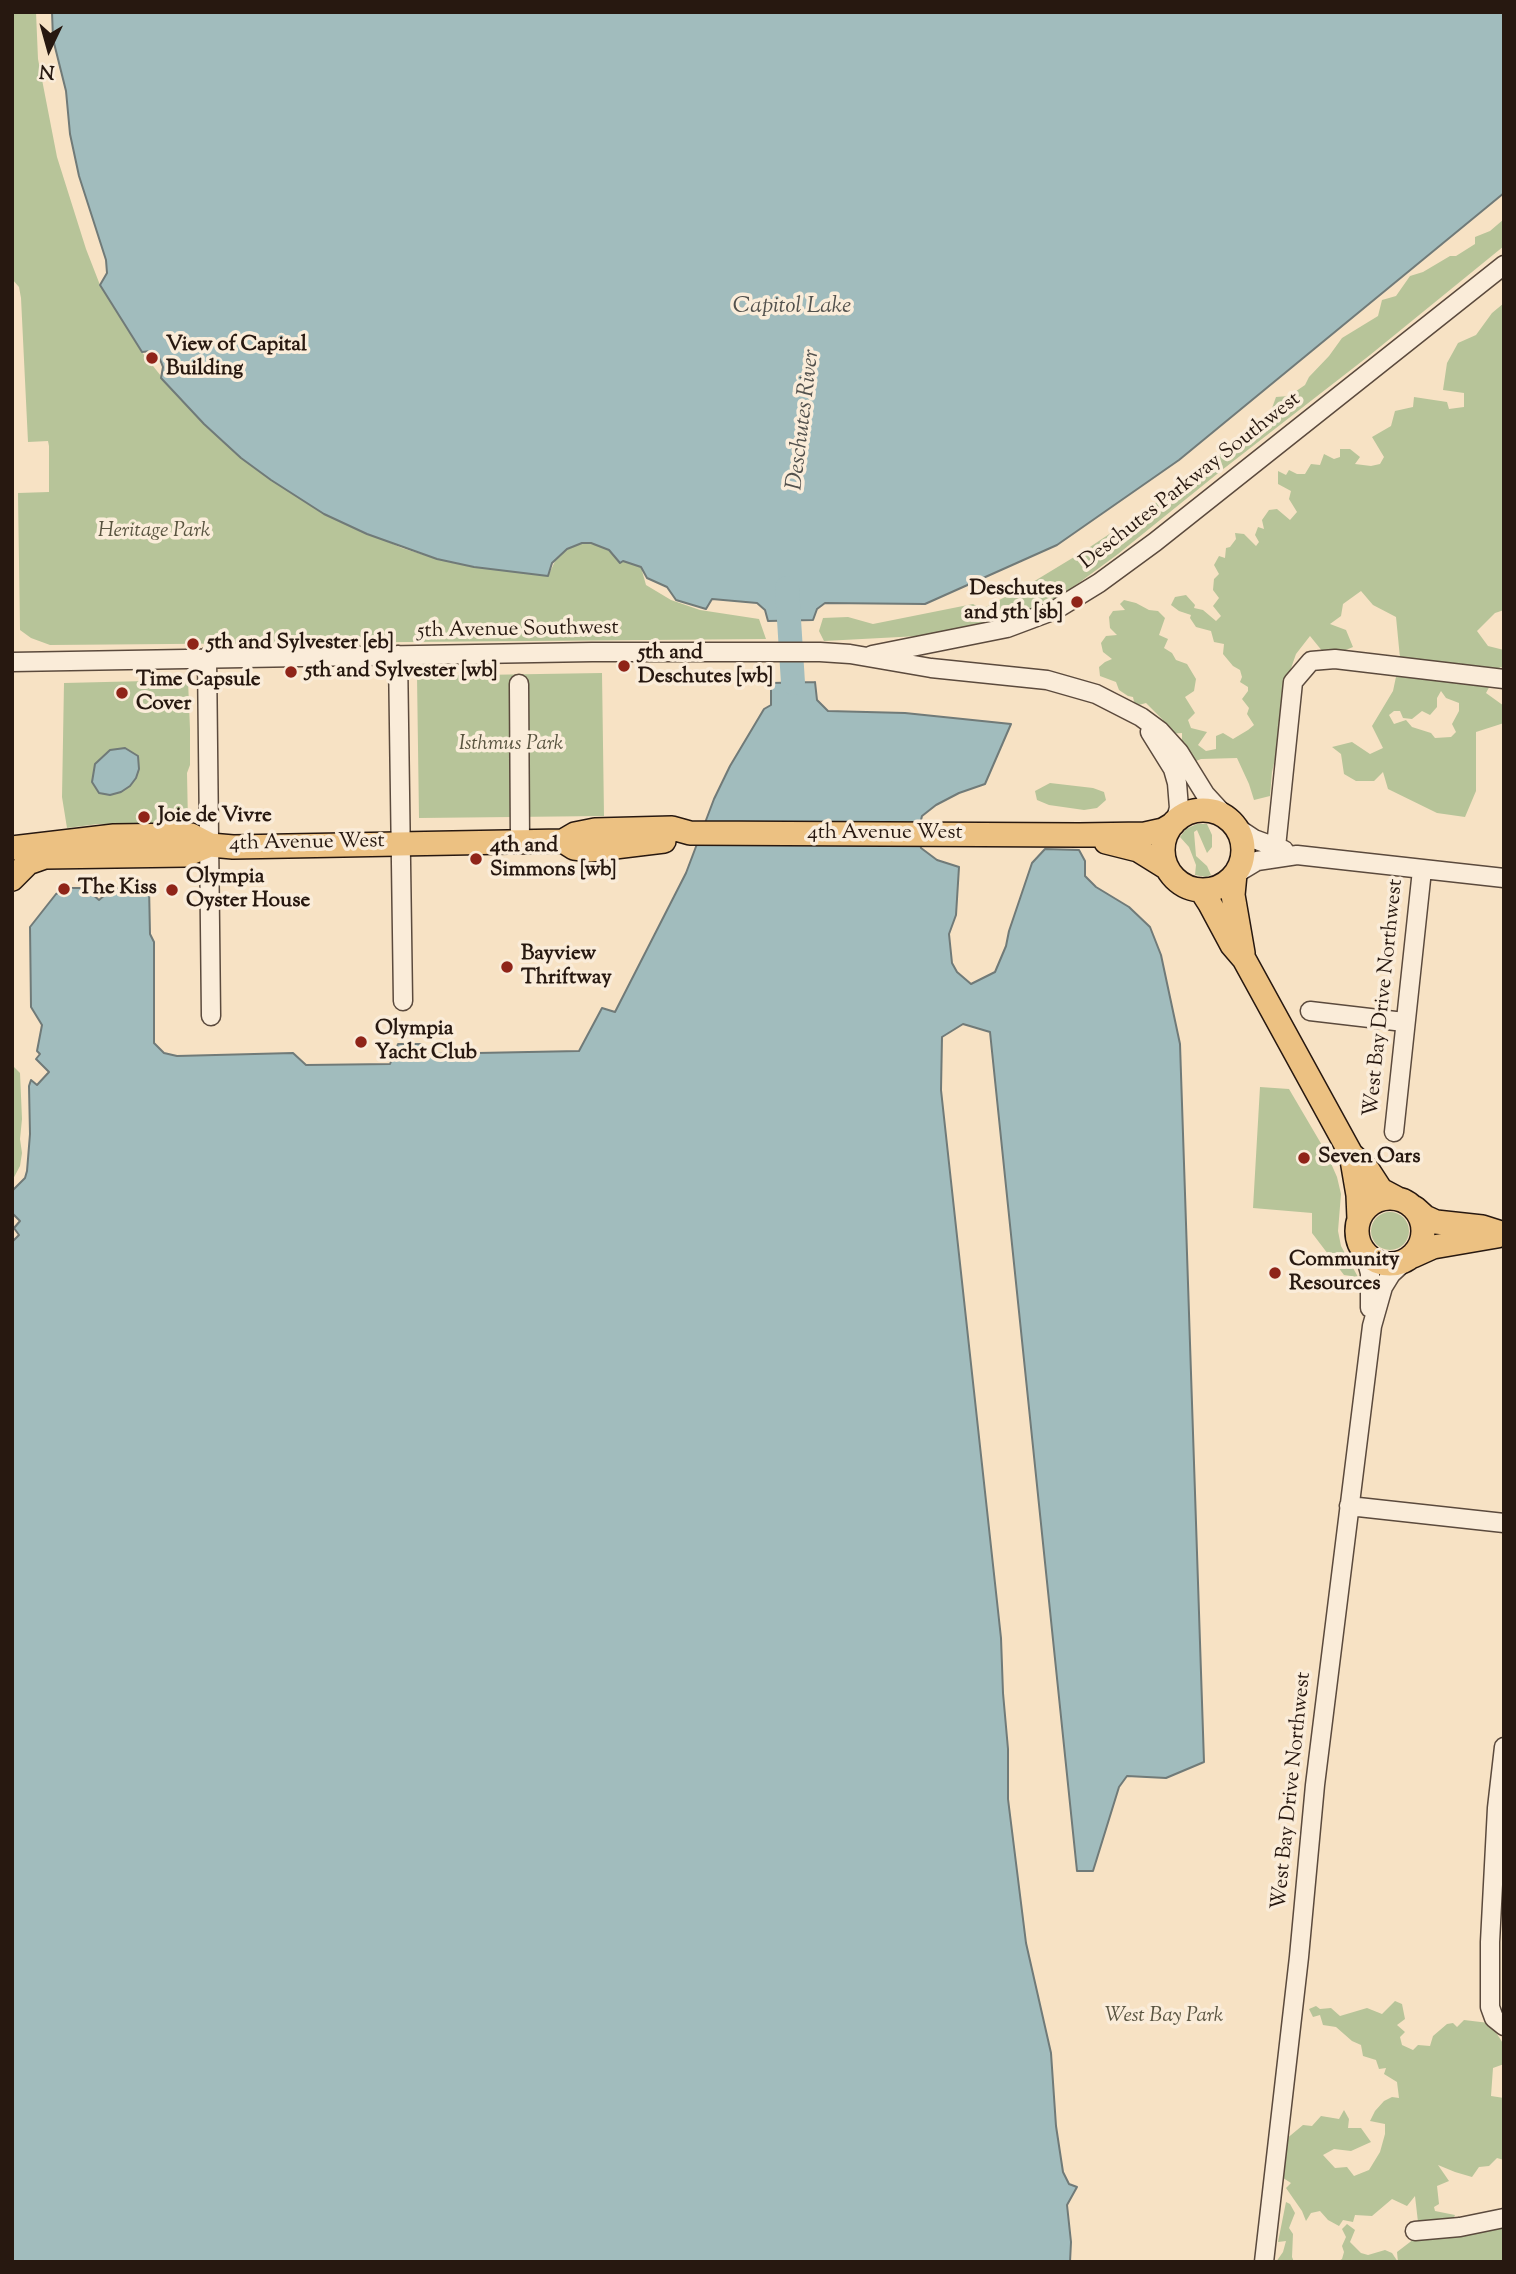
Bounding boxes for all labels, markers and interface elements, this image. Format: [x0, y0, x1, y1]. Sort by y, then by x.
north arrow [14, 14, 84, 84]
text: N [38, 56, 56, 85]
water label: Capitol Lake [733, 294, 851, 322]
place label: View of Capital Building [166, 333, 307, 383]
water label: Deschutes River [783, 348, 827, 492]
marker: View of Capital Building [144, 350, 160, 366]
street label: Deschutes Parkway Southwest [1075, 388, 1307, 576]
park label: Heritage Park [98, 519, 210, 545]
place label: Deschutes and 5th [sb] [964, 577, 1063, 627]
marker: Deschutes and 5th [sb] [1069, 594, 1085, 610]
street label: 5th Avenue Southwest [417, 617, 619, 645]
place label: 5th and Sylvester [eb] [207, 631, 394, 657]
marker: 5th and Sylvester [eb] [185, 636, 201, 652]
place label: 5th and Deschutes [wb] [638, 641, 773, 691]
marker: 5th and Deschutes [wb] [616, 658, 632, 674]
place label: 5th and Sylvester [wb] [305, 659, 498, 685]
marker: 5th and Sylvester [wb] [283, 664, 299, 680]
place label: Time Capsule Cover [136, 668, 261, 718]
marker: Time Capsule Cover [114, 685, 130, 701]
park label: Isthmus Park [459, 732, 563, 758]
place label: Joie de Vivre [158, 804, 272, 830]
marker: Joie de Vivre [136, 809, 152, 825]
street label: 4th Avenue West [807, 821, 963, 847]
street label: 4th Avenue West [229, 830, 385, 858]
place label: 4th and Simmons [wb] [490, 834, 617, 884]
marker: 4th and Simmons [wb] [468, 851, 484, 867]
place label: Olympia Oyster House [186, 865, 310, 915]
place label: The Kiss [78, 876, 157, 902]
street label: West Bay Drive Northwest [1360, 878, 1410, 1118]
marker: The Kiss [56, 881, 72, 897]
marker: Olympia Oyster House [164, 882, 180, 898]
place label: Bayview Thriftway [521, 942, 612, 992]
marker: Bayview Thriftway [499, 959, 515, 975]
place label: Olympia Yacht Club [375, 1017, 477, 1067]
marker: Olympia Yacht Club [353, 1034, 369, 1050]
place label: Seven Oars [1318, 1145, 1420, 1171]
marker: Seven Oars [1296, 1150, 1312, 1166]
place label: Community Resources [1289, 1248, 1399, 1298]
marker: Community Resources [1267, 1265, 1283, 1281]
street label: West Bay Drive Northwest [1268, 1671, 1318, 1911]
park label: West Bay Park [1105, 2004, 1223, 2030]

